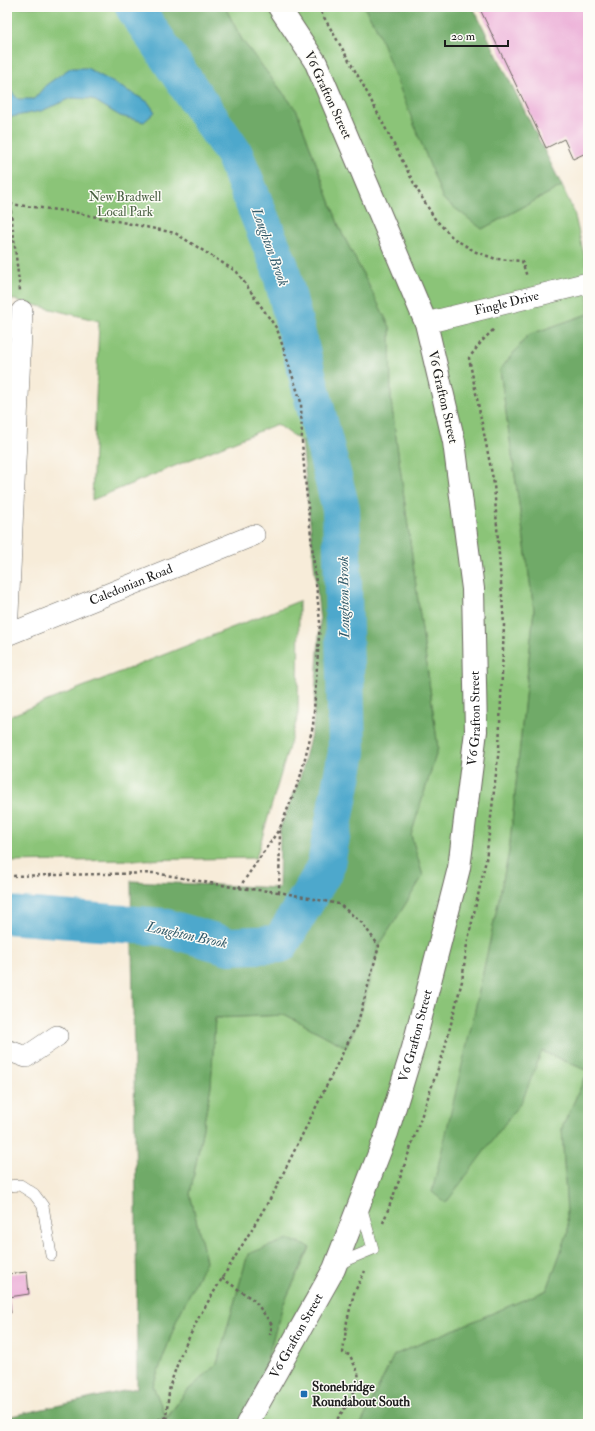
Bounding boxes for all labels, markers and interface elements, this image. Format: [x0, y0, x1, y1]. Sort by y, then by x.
scale bar [445, 22, 508, 48]
text: 20 m [451, 29, 476, 44]
street label: V6 Grafton Street [301, 49, 355, 141]
park label: New Bradwell Local Park [89, 189, 162, 220]
water label: Loughton Brook [248, 205, 292, 289]
street label: Fingle Drive [473, 287, 541, 319]
street label: V6 Grafton Street [425, 349, 461, 445]
water label: Loughton Brook [335, 556, 353, 639]
street label: Caledonian Road [87, 561, 175, 609]
street label: V6 Grafton Street [464, 671, 484, 767]
water label: Loughton Brook [144, 918, 229, 952]
street label: V6 Grafton Street [395, 988, 436, 1084]
street label: V6 Grafton Street [266, 1291, 327, 1381]
place label: Stonebridge Roundabout South [312, 1379, 410, 1410]
marker: Stonebridge Roundabout South [299, 1389, 309, 1399]

